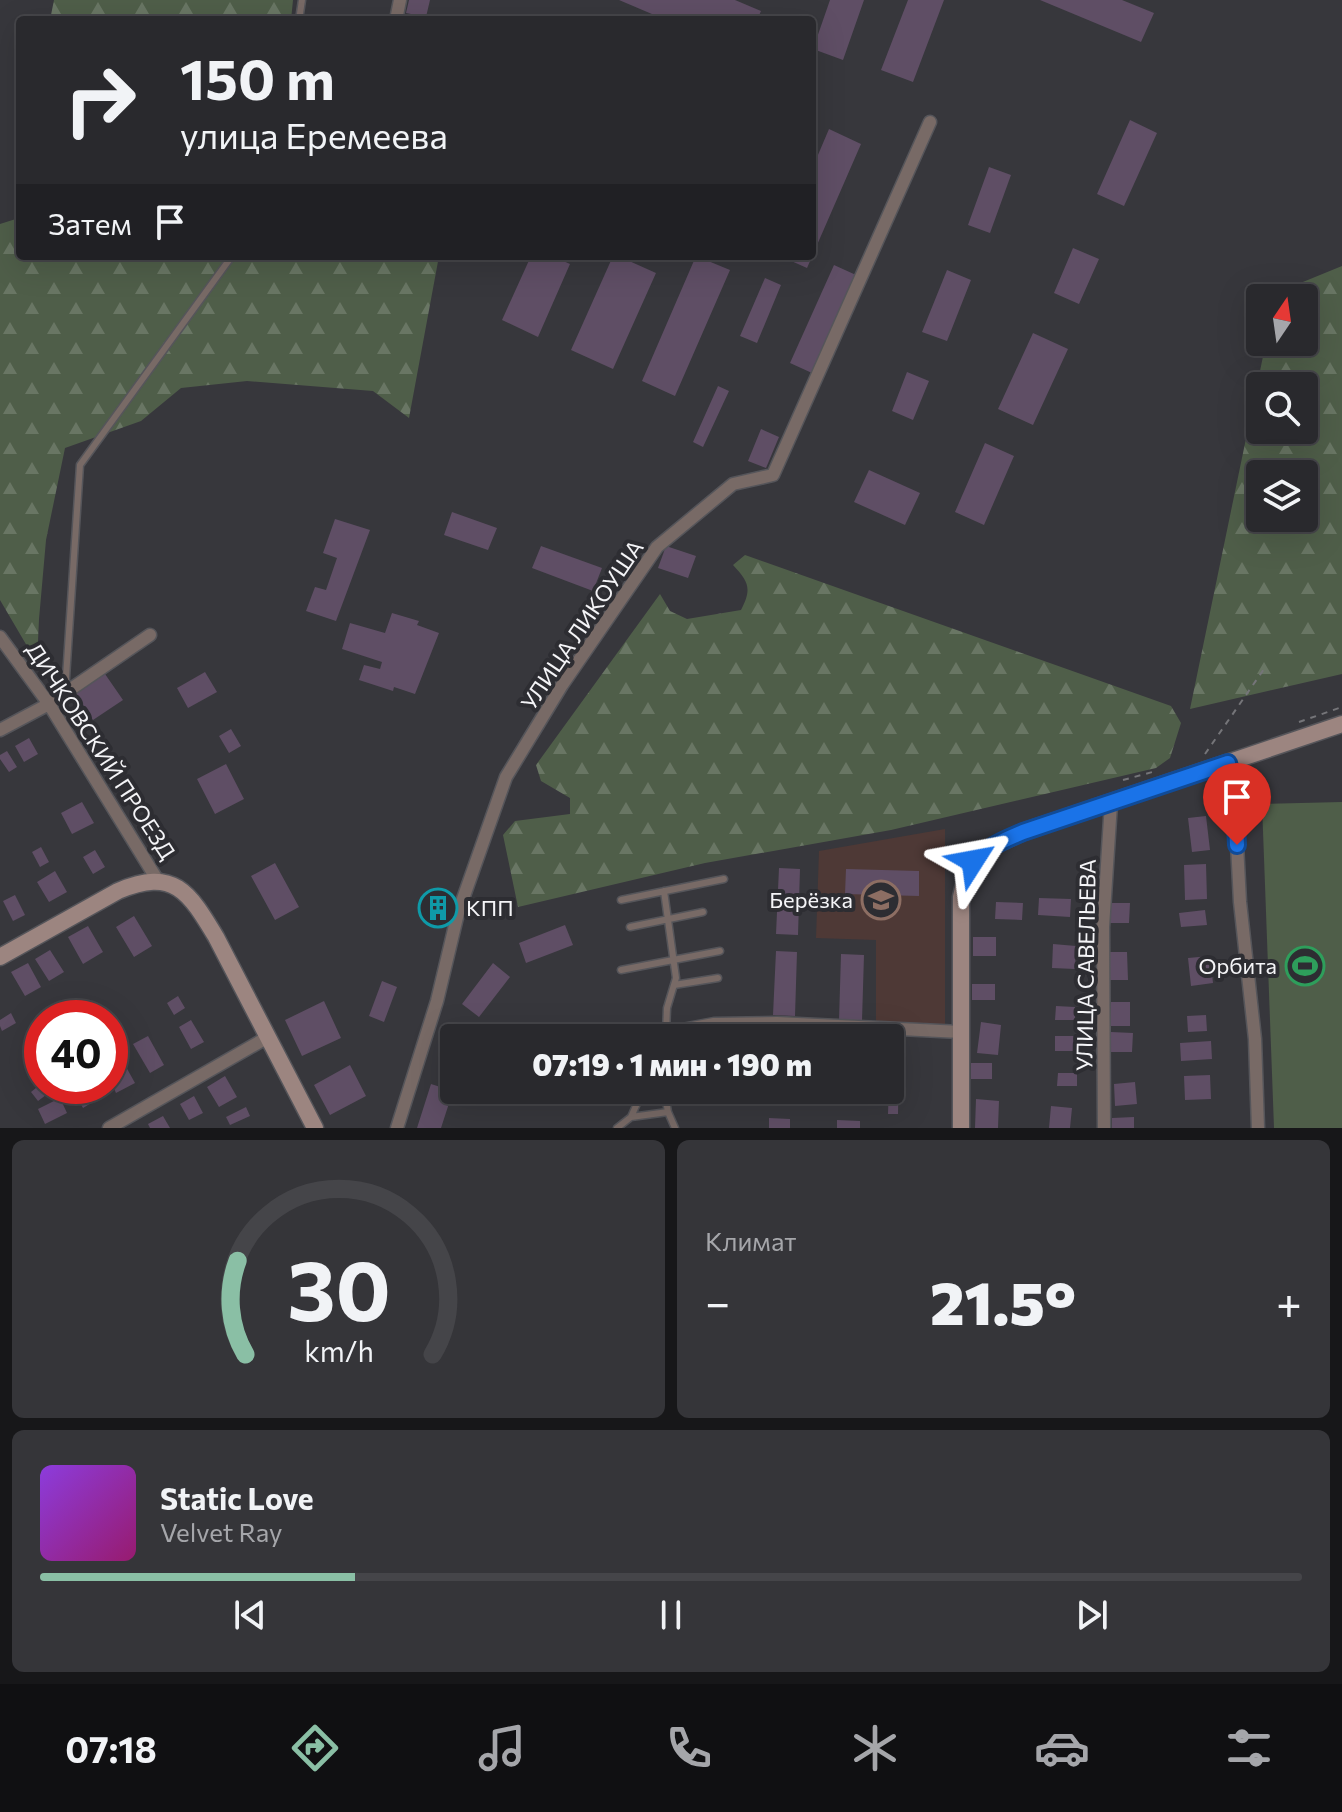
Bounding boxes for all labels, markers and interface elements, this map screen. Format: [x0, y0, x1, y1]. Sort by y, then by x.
text: 150 m [180, 43, 335, 112]
icon: right [48, 48, 152, 152]
text: улица Еремеева [180, 112, 448, 156]
icon: arrive [148, 200, 192, 244]
text: Затем [48, 204, 132, 241]
north arrow [1246, 284, 1318, 356]
map controls [1246, 284, 1318, 532]
button: search [1246, 372, 1318, 444]
button: layers [1246, 460, 1318, 532]
street label: УЛИЦА ЛИКОУША [515, 535, 649, 715]
street label: ДИЧКОВСКИЙ ПРОЕЗД [21, 637, 182, 864]
pin [1203, 763, 1271, 845]
icon: arrive [1215, 775, 1259, 819]
position arrow [931, 819, 1015, 903]
street label: УЛИЦА САВЕЛЬЕВА [1070, 859, 1101, 1071]
school or university icon: Берёзка [860, 879, 902, 921]
place label: Берёзка [769, 886, 853, 913]
building icon: КПП [417, 887, 459, 929]
place label: КПП [466, 894, 514, 921]
sports icon: Орбита [1284, 945, 1326, 987]
place label: Орбита [1198, 952, 1277, 979]
speed limit sign: 40 [24, 1000, 128, 1104]
text: 07:19 · 1 мин · 190 m [532, 1045, 812, 1082]
text: Климат [705, 1225, 797, 1256]
text: 30 [287, 1236, 390, 1338]
text: 21.5° [930, 1264, 1076, 1337]
text: − [705, 1274, 730, 1328]
text: + [1276, 1274, 1302, 1328]
text: km/h [304, 1333, 373, 1368]
text: Static Love [160, 1479, 314, 1516]
text: Velvet Ray [160, 1516, 283, 1547]
icon: previous [228, 1593, 272, 1637]
icon: pause [649, 1593, 693, 1637]
icon: next [1070, 1593, 1114, 1637]
icon: directions [287, 1720, 343, 1776]
icon: music [474, 1720, 530, 1776]
icon: phone [661, 1720, 717, 1776]
icon: climate [847, 1720, 903, 1776]
icon: car [1034, 1720, 1090, 1776]
icon: filters [1221, 1720, 1277, 1776]
text: 07:18 [65, 1726, 157, 1770]

